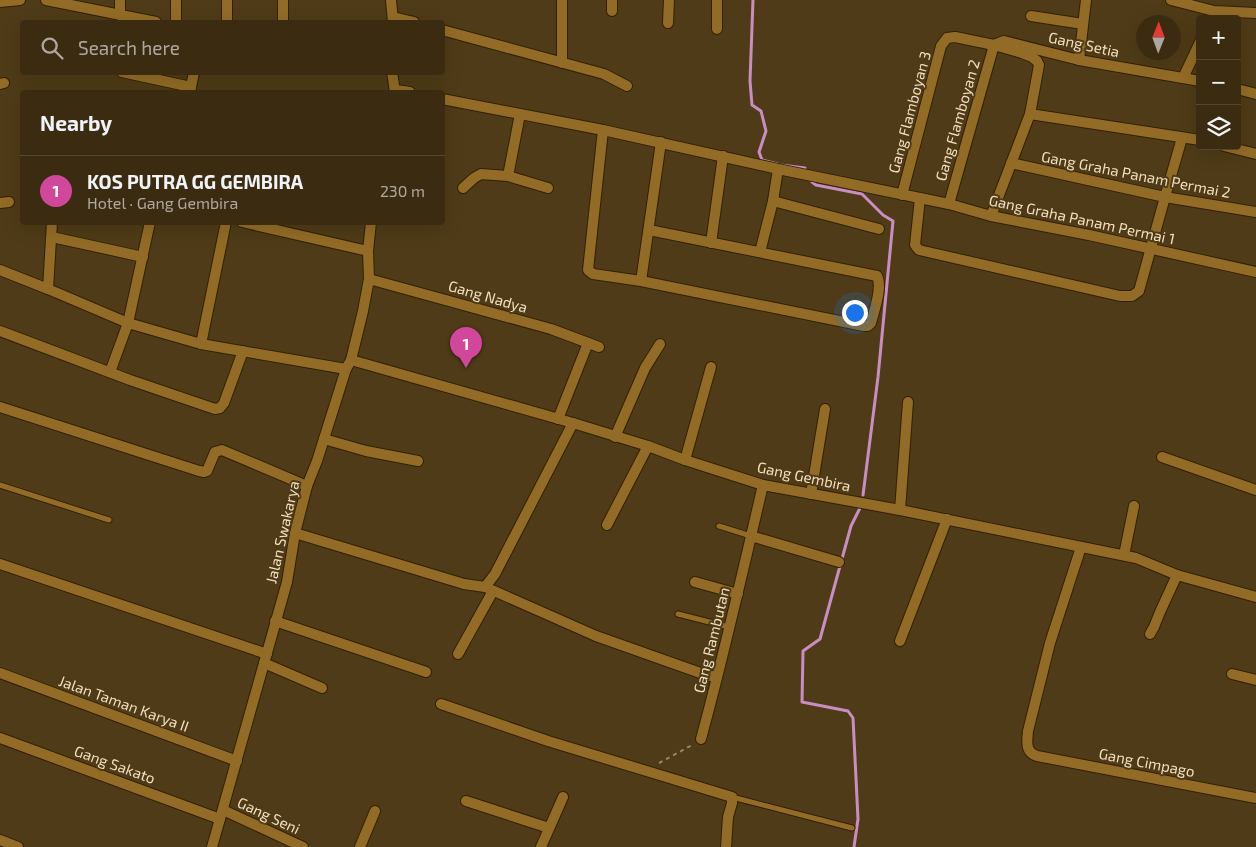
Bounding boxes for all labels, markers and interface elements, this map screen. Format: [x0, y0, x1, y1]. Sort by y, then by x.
north arrow [1136, 15, 1181, 60]
map controls [1196, 15, 1241, 150]
button: + [1196, 15, 1241, 60]
search box [20, 20, 445, 75]
street label: Gang Setia [1047, 28, 1121, 60]
icon: search [38, 34, 66, 62]
text: Search here [78, 36, 180, 59]
street label: Gang Flamboyan 3 [884, 49, 934, 175]
street label: Gang Flamboyan 2 [931, 57, 983, 183]
button: − [1196, 60, 1241, 105]
button: layers [1196, 105, 1241, 150]
text: Nearby [40, 110, 112, 135]
street label: Gang Graha Panam Permai 2 [1040, 147, 1232, 201]
text: KOS PUTRA GG GEMBIRA [87, 170, 303, 193]
text: 1 [53, 181, 59, 200]
text: 230 m [380, 181, 425, 200]
street label: Gang Graha Panam Permai 1 [987, 190, 1177, 248]
text: Hotel · Gang Gembira [87, 193, 238, 212]
street label: Gang Nadya [446, 276, 530, 316]
your location [842, 300, 868, 326]
pin: 1 [450, 327, 482, 368]
street label: Gang Gembira [756, 457, 852, 495]
street label: Jalan Swakarya [261, 479, 303, 585]
street label: Gang Rambutan [689, 585, 733, 695]
street label: Jalan Taman Karya II [56, 671, 192, 735]
street label: Gang Sakato [72, 741, 158, 787]
street label: Gang Cimpago [1098, 744, 1196, 780]
street label: Gang Seni [235, 793, 303, 837]

